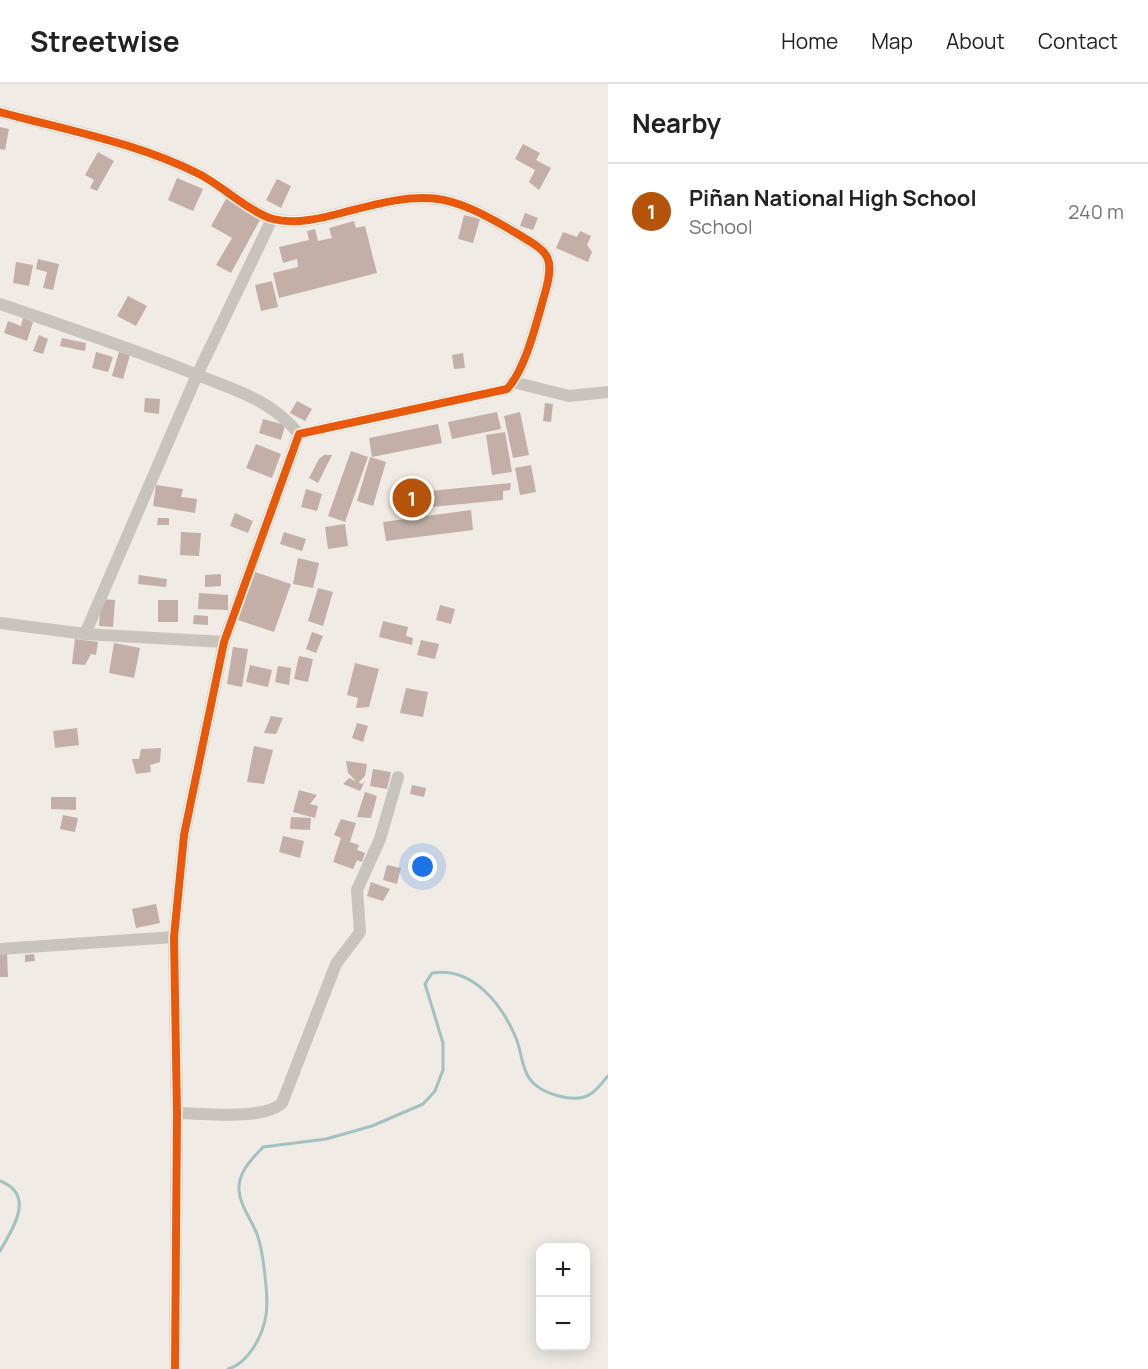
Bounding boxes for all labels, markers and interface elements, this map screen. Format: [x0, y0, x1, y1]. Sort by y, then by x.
text: Streetwise [30, 22, 180, 60]
text: Home [781, 27, 838, 55]
text: Map [871, 27, 913, 55]
text: About [946, 27, 1005, 55]
text: Contact [1038, 27, 1118, 55]
text: Nearby [632, 105, 721, 141]
text: Piñan National High School [689, 183, 977, 213]
text: 1 [647, 198, 656, 225]
text: 240 m [1068, 198, 1124, 225]
text: School [689, 213, 753, 240]
pin: 1 [392, 476, 432, 520]
your location [408, 852, 437, 881]
map controls [536, 1243, 590, 1351]
button: + [536, 1243, 590, 1297]
button: − [536, 1297, 590, 1351]

